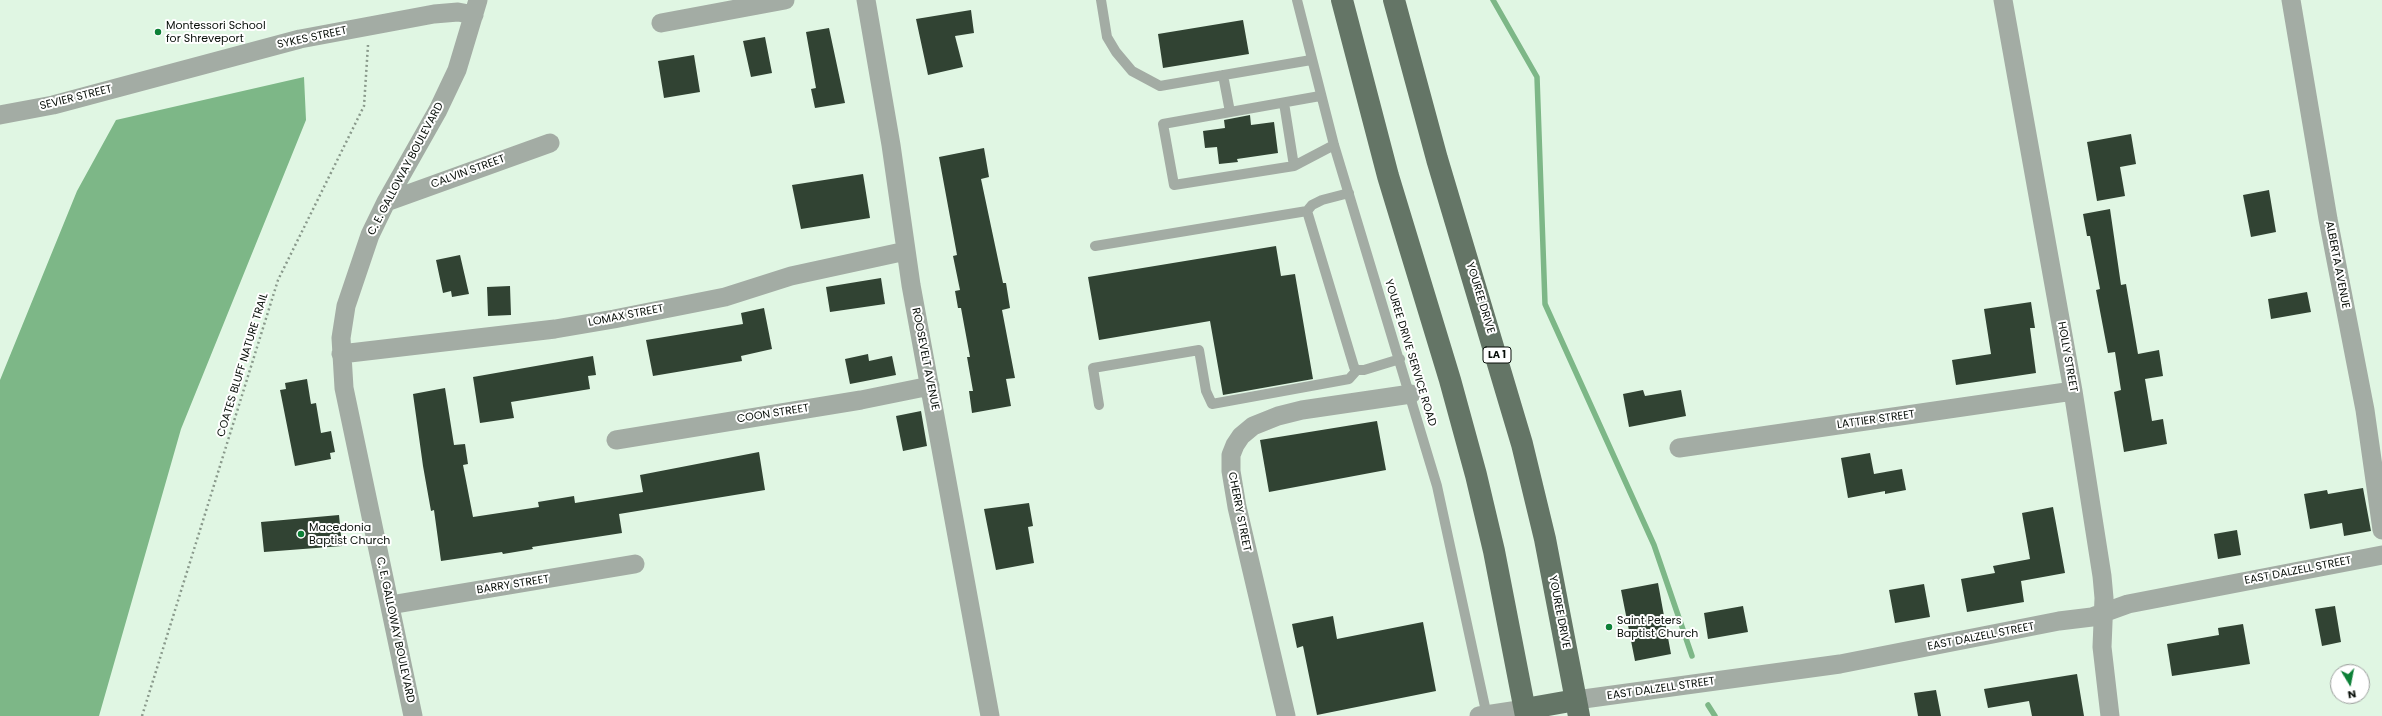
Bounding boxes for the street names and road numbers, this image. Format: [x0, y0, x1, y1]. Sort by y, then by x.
street label: SYKES STREET [276, 24, 348, 52]
street label: SEVIER STREET [39, 83, 113, 113]
street label: C. E. GALLOWAY BOULEVARD [365, 100, 447, 238]
street label: CALVIN STREET [429, 152, 507, 192]
street label: ALBERTA AVENUE [2322, 220, 2352, 310]
street label: YOUREE DRIVE [1463, 261, 1497, 335]
street label: YOUREE DRIVE SERVICE ROAD [1381, 278, 1439, 428]
street label: COATES BLUFF NATURE TRAIL [215, 291, 271, 439]
street label: LOMAX STREET [587, 302, 665, 330]
street label: ROOSEVELT AVENUE [909, 307, 941, 411]
street label: HOLLY STREET [2054, 321, 2080, 393]
road number: LA 1 [1483, 347, 1511, 363]
street label: COON STREET [736, 402, 810, 426]
street label: LATTIER STREET [1836, 408, 1916, 432]
street label: CHERRY STREET [1225, 471, 1253, 553]
street label: EAST DALZELL STREET [2243, 554, 2353, 588]
street label: C. E. GALLOWAY BOULEVARD [373, 556, 417, 704]
street label: BARRY STREET [476, 573, 550, 597]
street label: YOUREE DRIVE [1545, 575, 1573, 649]
street label: EAST DALZELL STREET [1926, 620, 2036, 654]
street label: EAST DALZELL STREET [1606, 675, 1716, 703]

